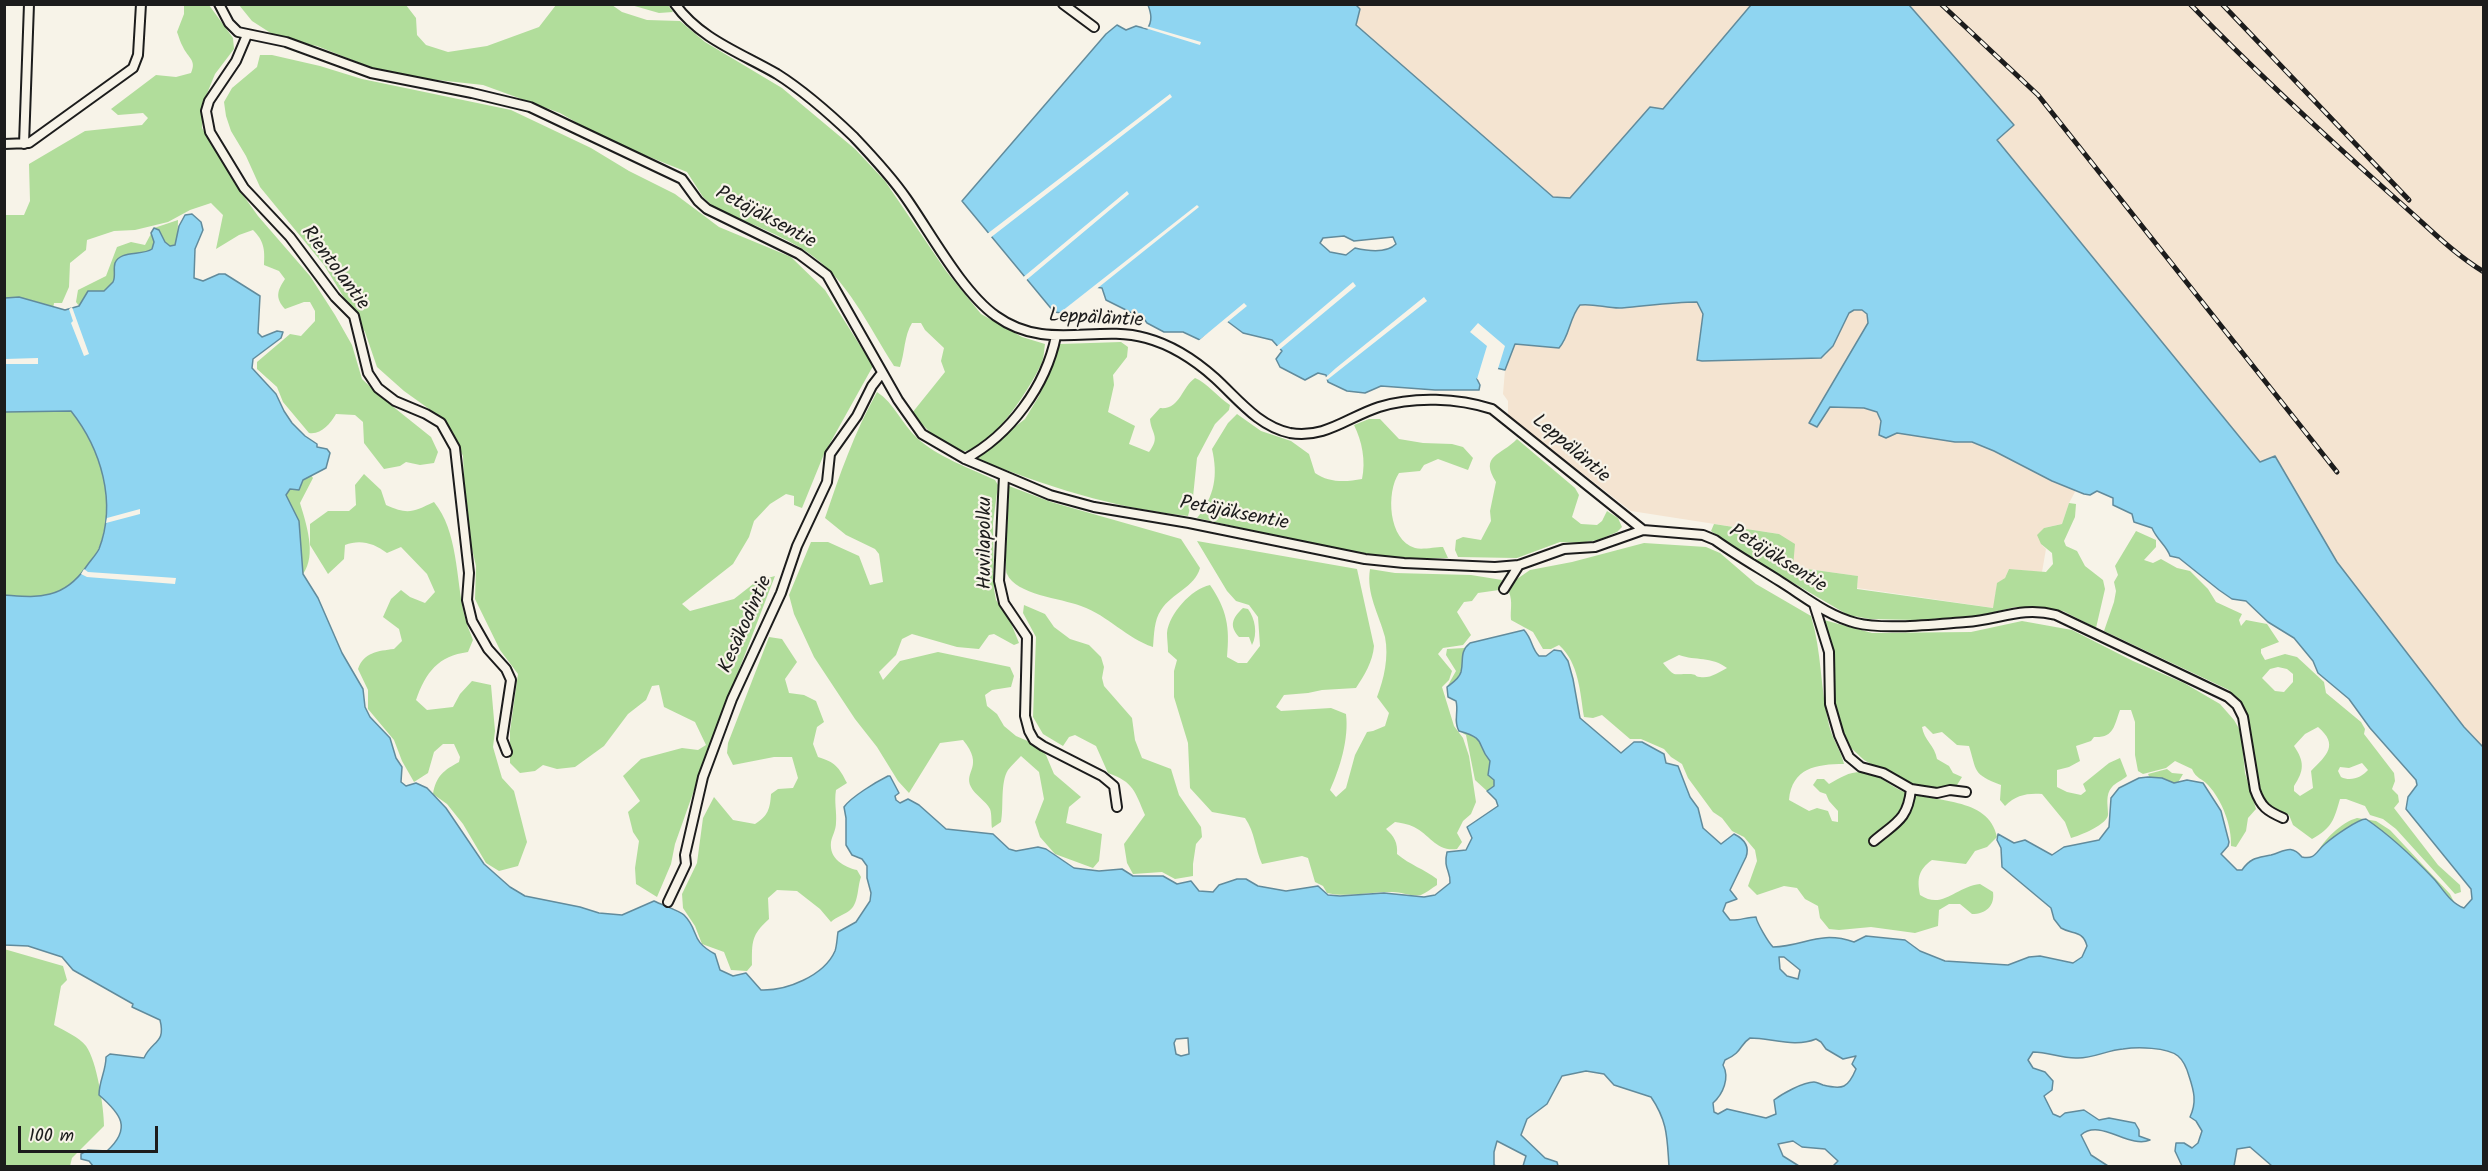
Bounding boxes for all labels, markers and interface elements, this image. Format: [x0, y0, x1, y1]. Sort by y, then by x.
street label: Petäjäksentie [711, 182, 819, 256]
street label: Rientolantie [295, 222, 373, 316]
street label: Leppäläntie [1048, 306, 1144, 334]
street label: Leppäläntie [1526, 410, 1614, 490]
street label: Petäjäksentie [1177, 493, 1291, 537]
street label: Huvilapolku [975, 496, 999, 590]
street label: Petäjäksentie [1724, 521, 1830, 599]
street label: Kesäkodintie [715, 573, 779, 677]
scale bar [21, 1114, 160, 1152]
text: 100 m [29, 1122, 74, 1151]

